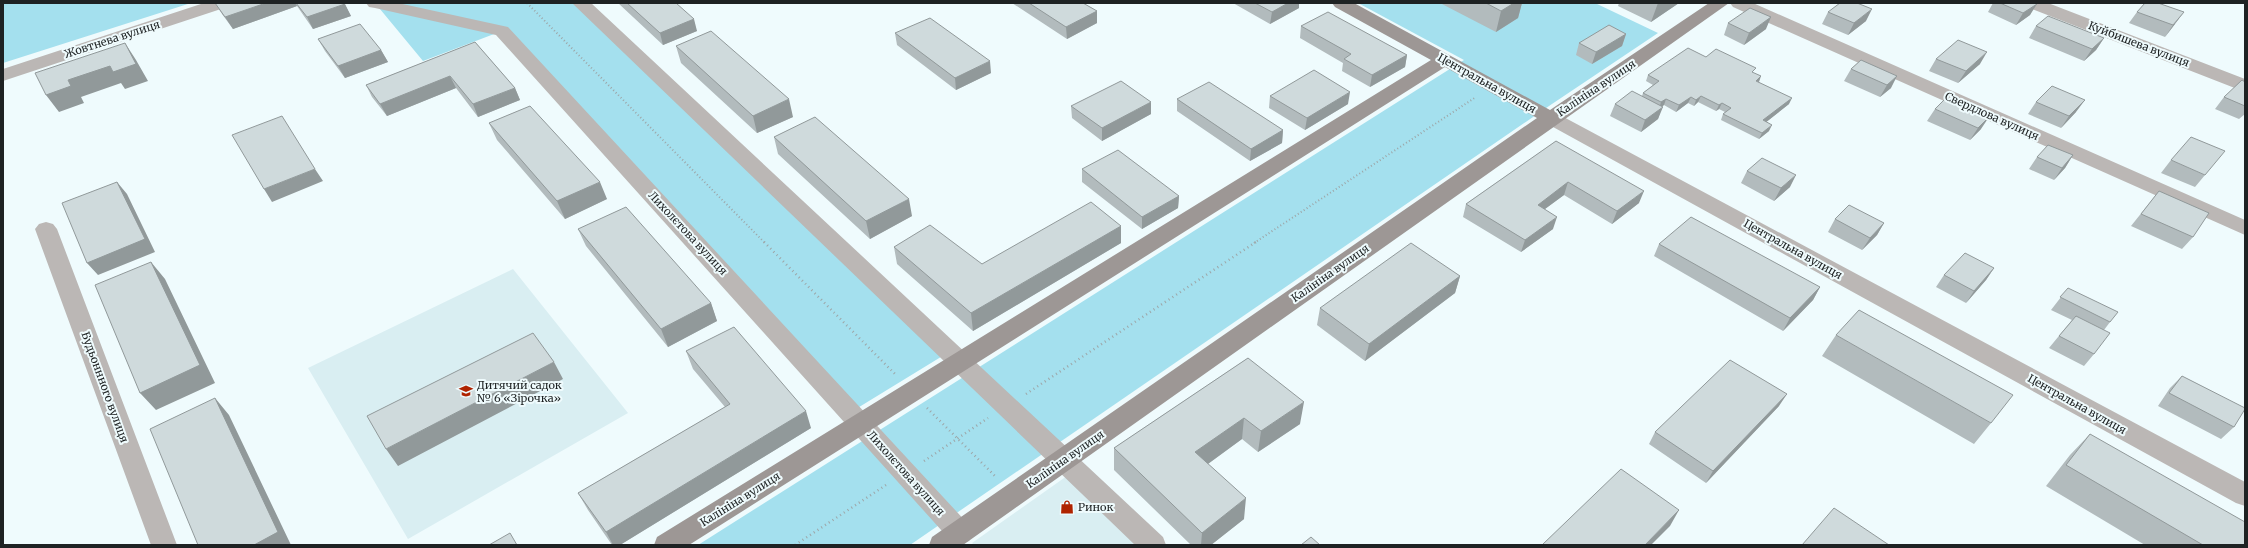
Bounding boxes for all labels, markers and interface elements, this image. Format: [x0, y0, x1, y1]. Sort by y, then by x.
street label: Жовтнева вулиця [62, 17, 162, 61]
street label: Куйбишева вулиця [2086, 18, 2192, 70]
street label: Центральна вулиця [1435, 50, 1539, 116]
street label: Калініна вулиця [1554, 56, 1638, 119]
street label: Свердлова вулиця [1943, 89, 2042, 143]
street label: Лихолєтова вулиця [646, 188, 731, 278]
street label: Центральна вулиця [1741, 216, 1845, 282]
street label: Калініна вулиця [1288, 241, 1372, 305]
street label: Будьоннного вулиця [78, 330, 132, 445]
street label: Центральна вулиця [2025, 371, 2129, 437]
place label: Дитячий садок № 6 «Зірочка» [477, 378, 562, 405]
school or university icon: Дитячий садок № 6 «Зірочка» [458, 383, 474, 399]
street label: Калініна вулиця [1023, 427, 1107, 491]
street label: Лихолєтова вулиця [864, 428, 948, 519]
street label: Калініна вулиця [697, 468, 783, 529]
shop icon: Ринок [1059, 499, 1075, 515]
place label: Ринок [1078, 500, 1113, 514]

